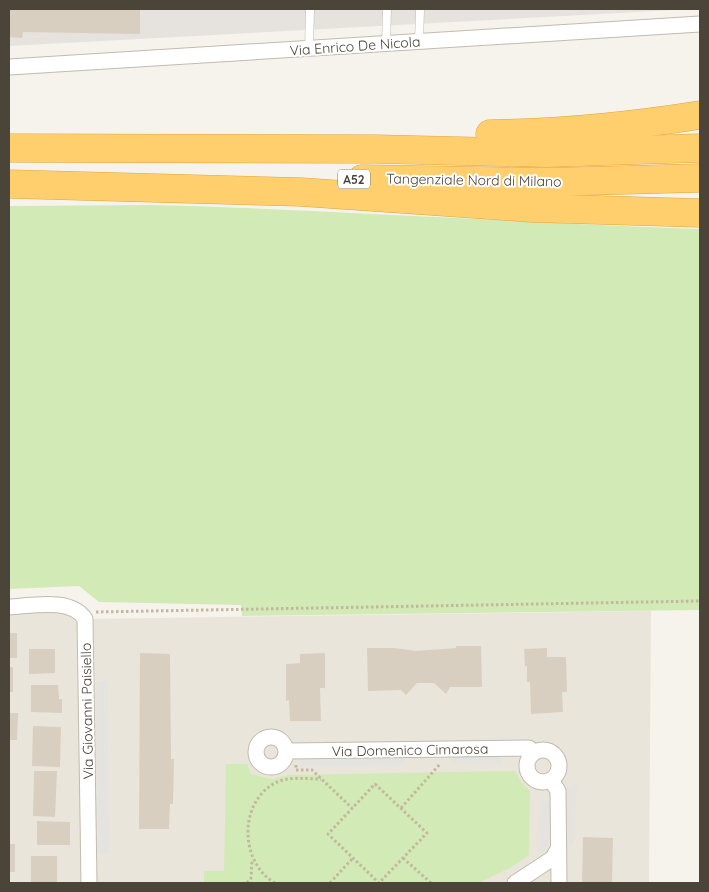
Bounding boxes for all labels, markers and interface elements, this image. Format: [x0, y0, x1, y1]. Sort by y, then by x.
street label: Via Enrico De Nicola [289, 32, 421, 60]
street label: Tangenziale Nord di Milano [386, 169, 562, 191]
road number: A52 [338, 170, 370, 188]
street label: Via Giovanni Paisiello [77, 643, 97, 779]
street label: Via Domenico Cimarosa [332, 740, 488, 760]

